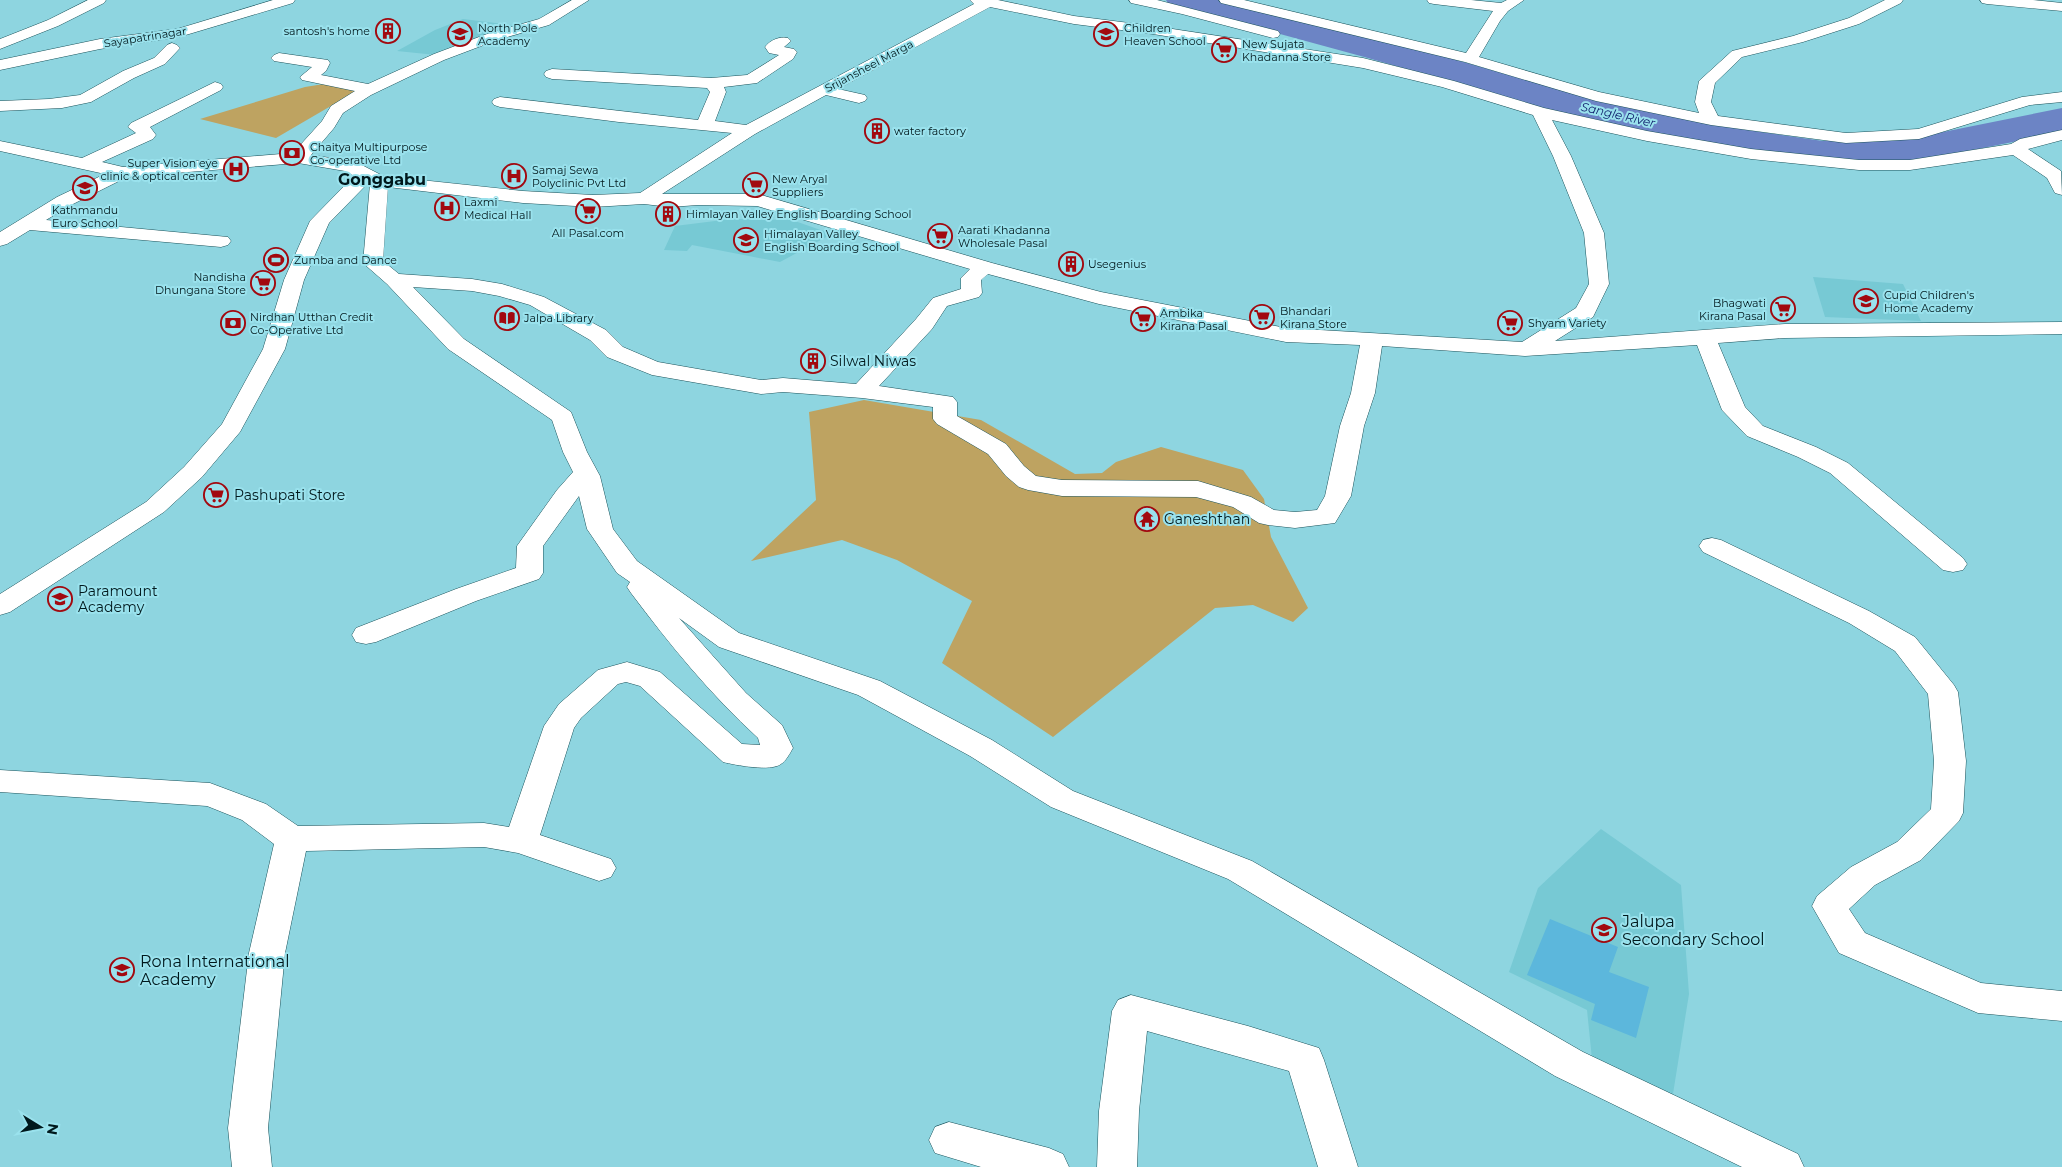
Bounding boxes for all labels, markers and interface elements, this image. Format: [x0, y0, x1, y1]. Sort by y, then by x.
building icon: santosh's home [375, 18, 401, 44]
school or university icon: North Pole Academy [447, 21, 473, 47]
place label: North Pole Academy [478, 21, 538, 48]
school or university icon: Children Heaven School [1093, 21, 1119, 47]
place label: Children Heaven School [1124, 21, 1206, 48]
street label: Sayapatrinagar [103, 24, 187, 50]
place label: santosh's home [284, 24, 370, 38]
street label: Srijansheel Marga [822, 37, 916, 95]
supermarket icon: New Sujata Khadanna Store [1211, 37, 1237, 63]
place label: New Sujata Khadanna Store [1242, 37, 1331, 64]
water label: Sangle River [1580, 99, 1657, 130]
building icon: water factory [864, 118, 890, 144]
place label: water factory [894, 124, 966, 138]
bank icon: Chaitya Multipurpose Co-operative Ltd [279, 140, 305, 166]
place label: Chaitya Multipurpose Co-operative Ltd [310, 140, 428, 167]
place label: Super Vision eye clinic & optical center [100, 156, 218, 183]
hospital icon: Super Vision eye clinic & optical center [223, 156, 249, 182]
hospital icon: Samaj Sewa Polyclinic Pvt Ltd [501, 163, 527, 189]
place label: Samaj Sewa Polyclinic Pvt Ltd [532, 163, 626, 190]
district label: Gonggabu [338, 170, 426, 189]
supermarket icon: New Aryal Suppliers [742, 172, 768, 198]
place label: New Aryal Suppliers [772, 172, 827, 199]
school or university icon: Kathmandu Euro School [72, 175, 98, 201]
hospital icon: Laxmi Medical Hall [434, 195, 460, 221]
place label: Laxmi Medical Hall [464, 195, 531, 222]
supermarket icon: All Pasal.com [575, 198, 601, 224]
building icon: Himlayan Valley English Boarding School [655, 201, 681, 227]
place label: Kathmandu Euro School [52, 203, 118, 230]
place label: Himlayan Valley English Boarding School [686, 207, 911, 221]
supermarket icon: Aarati Khadanna Wholesale Pasal [927, 223, 953, 249]
place label: Aarati Khadanna Wholesale Pasal [958, 223, 1050, 250]
place label: All Pasal.com [552, 226, 624, 240]
school or university icon: Himalayan Valley English Boarding School [733, 227, 759, 253]
place label: Himalayan Valley English Boarding School [764, 227, 899, 254]
sports icon: Zumba and Dance [263, 247, 289, 273]
building icon: Usegenius [1058, 251, 1084, 277]
place label: Zumba and Dance [294, 253, 397, 267]
place label: Usegenius [1088, 257, 1147, 271]
place label: Nandisha Dhungana Store [155, 270, 246, 297]
supermarket icon: Nandisha Dhungana Store [250, 270, 276, 296]
school or university icon: Cupid Children's Home Academy [1853, 288, 1879, 314]
place label: Cupid Children's Home Academy [1884, 288, 1975, 315]
place label: Bhagwati Kirana Pasal [1699, 296, 1766, 323]
supermarket icon: Bhagwati Kirana Pasal [1770, 296, 1796, 322]
supermarket icon: Bhandari Kirana Store [1249, 304, 1275, 330]
place label: Bhandari Kirana Store [1280, 304, 1347, 331]
library icon: Jalpa Library [494, 305, 520, 331]
supermarket icon: Ambika Kirana Pasal [1130, 306, 1156, 332]
place label: Ambika Kirana Pasal [1160, 306, 1227, 333]
bank icon: Nirdhan Utthan Credit Co-Operative Ltd [220, 310, 246, 336]
place label: Nirdhan Utthan Credit Co-Operative Ltd [250, 310, 374, 337]
supermarket icon: Shyam Variety [1497, 310, 1523, 336]
place label: Jalpa Library [523, 311, 593, 325]
place label: Shyam Variety [1528, 316, 1606, 330]
building icon: Silwal Niwas [800, 348, 826, 374]
place label: Silwal Niwas [830, 352, 916, 370]
supermarket icon: Pashupati Store [203, 482, 229, 508]
place label: Pashupati Store [234, 486, 345, 504]
temple icon: Ganeshthan [1134, 506, 1160, 532]
place label: Ganeshthan [1164, 510, 1250, 528]
place label: Paramount Academy [78, 582, 158, 616]
school or university icon: Paramount Academy [47, 586, 73, 612]
place label: Jalupa Secondary School [1621, 912, 1765, 949]
school or university icon: Jalupa Secondary School [1591, 917, 1617, 943]
place label: Rona International Academy [140, 952, 290, 989]
school or university icon: Rona International Academy [109, 957, 135, 983]
north arrow [15, 1102, 65, 1152]
text: N [43, 1122, 63, 1136]

